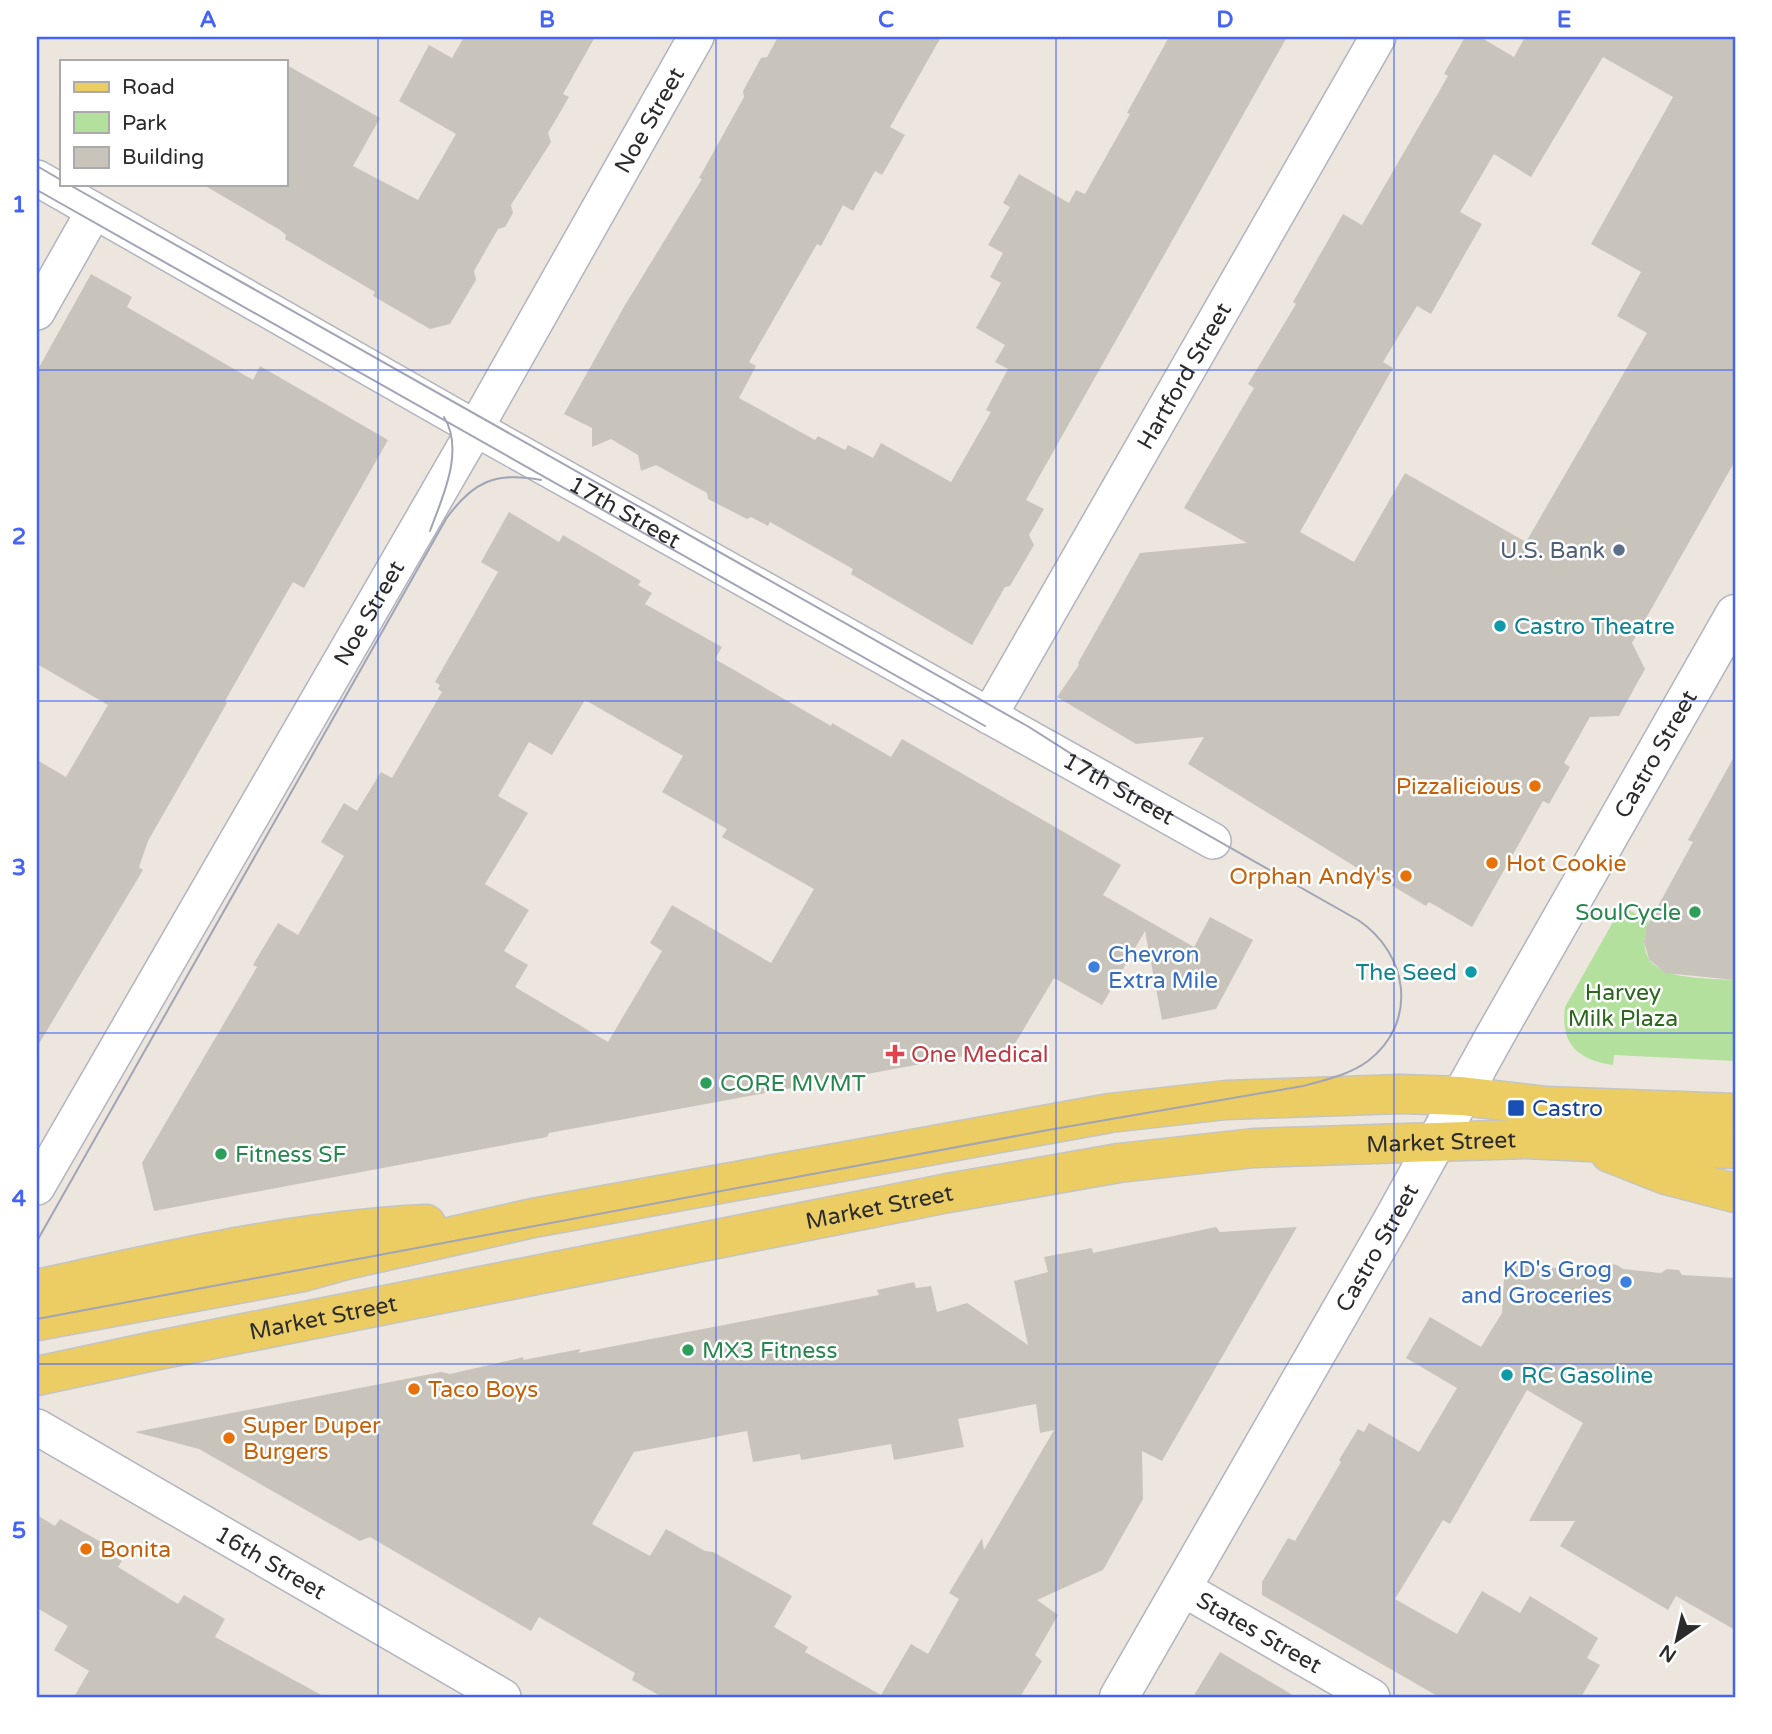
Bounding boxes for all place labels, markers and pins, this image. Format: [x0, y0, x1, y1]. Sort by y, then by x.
place label: U.S. Bank [1500, 537, 1605, 565]
marker: U.S. Bank [1611, 542, 1627, 558]
place label: Castro Theatre [1514, 613, 1675, 641]
marker: Castro Theatre [1492, 618, 1508, 634]
place label: Pizzalicious [1396, 773, 1521, 801]
marker: Pizzalicious [1527, 778, 1543, 794]
place label: Hot Cookie [1506, 850, 1627, 878]
marker: Hot Cookie [1484, 855, 1500, 871]
place label: Orphan Andy's [1229, 863, 1392, 891]
marker: Orphan Andy's [1398, 868, 1414, 884]
place label: SoulCycle [1575, 899, 1681, 927]
marker: SoulCycle [1687, 904, 1703, 920]
place label: Chevron Extra Mile [1108, 941, 1218, 995]
marker: Chevron Extra Mile [1086, 959, 1102, 975]
place label: The Seed [1355, 959, 1457, 987]
marker: The Seed [1463, 964, 1479, 980]
place label: One Medical [911, 1041, 1049, 1069]
marker: One Medical [885, 1044, 905, 1064]
place label: CORE MVMT [720, 1070, 866, 1098]
marker: CORE MVMT [698, 1075, 714, 1091]
place label: Castro [1532, 1095, 1603, 1123]
marker: Castro [1506, 1098, 1526, 1118]
place label: Fitness SF [235, 1141, 346, 1169]
marker: Fitness SF [213, 1146, 229, 1162]
place label: KD's Grog and Groceries [1461, 1256, 1612, 1310]
marker: KD's Grog and Groceries [1618, 1274, 1634, 1290]
place label: MX3 Fitness [702, 1337, 837, 1365]
marker: MX3 Fitness [680, 1342, 696, 1358]
place label: RC Gasoline [1521, 1362, 1653, 1390]
marker: RC Gasoline [1499, 1367, 1515, 1383]
place label: Taco Boys [428, 1376, 538, 1404]
marker: Taco Boys [406, 1381, 422, 1397]
place label: Super Duper Burgers [243, 1412, 381, 1466]
marker: Super Duper Burgers [221, 1430, 237, 1446]
place label: Bonita [100, 1536, 171, 1564]
marker: Bonita [78, 1541, 94, 1557]

